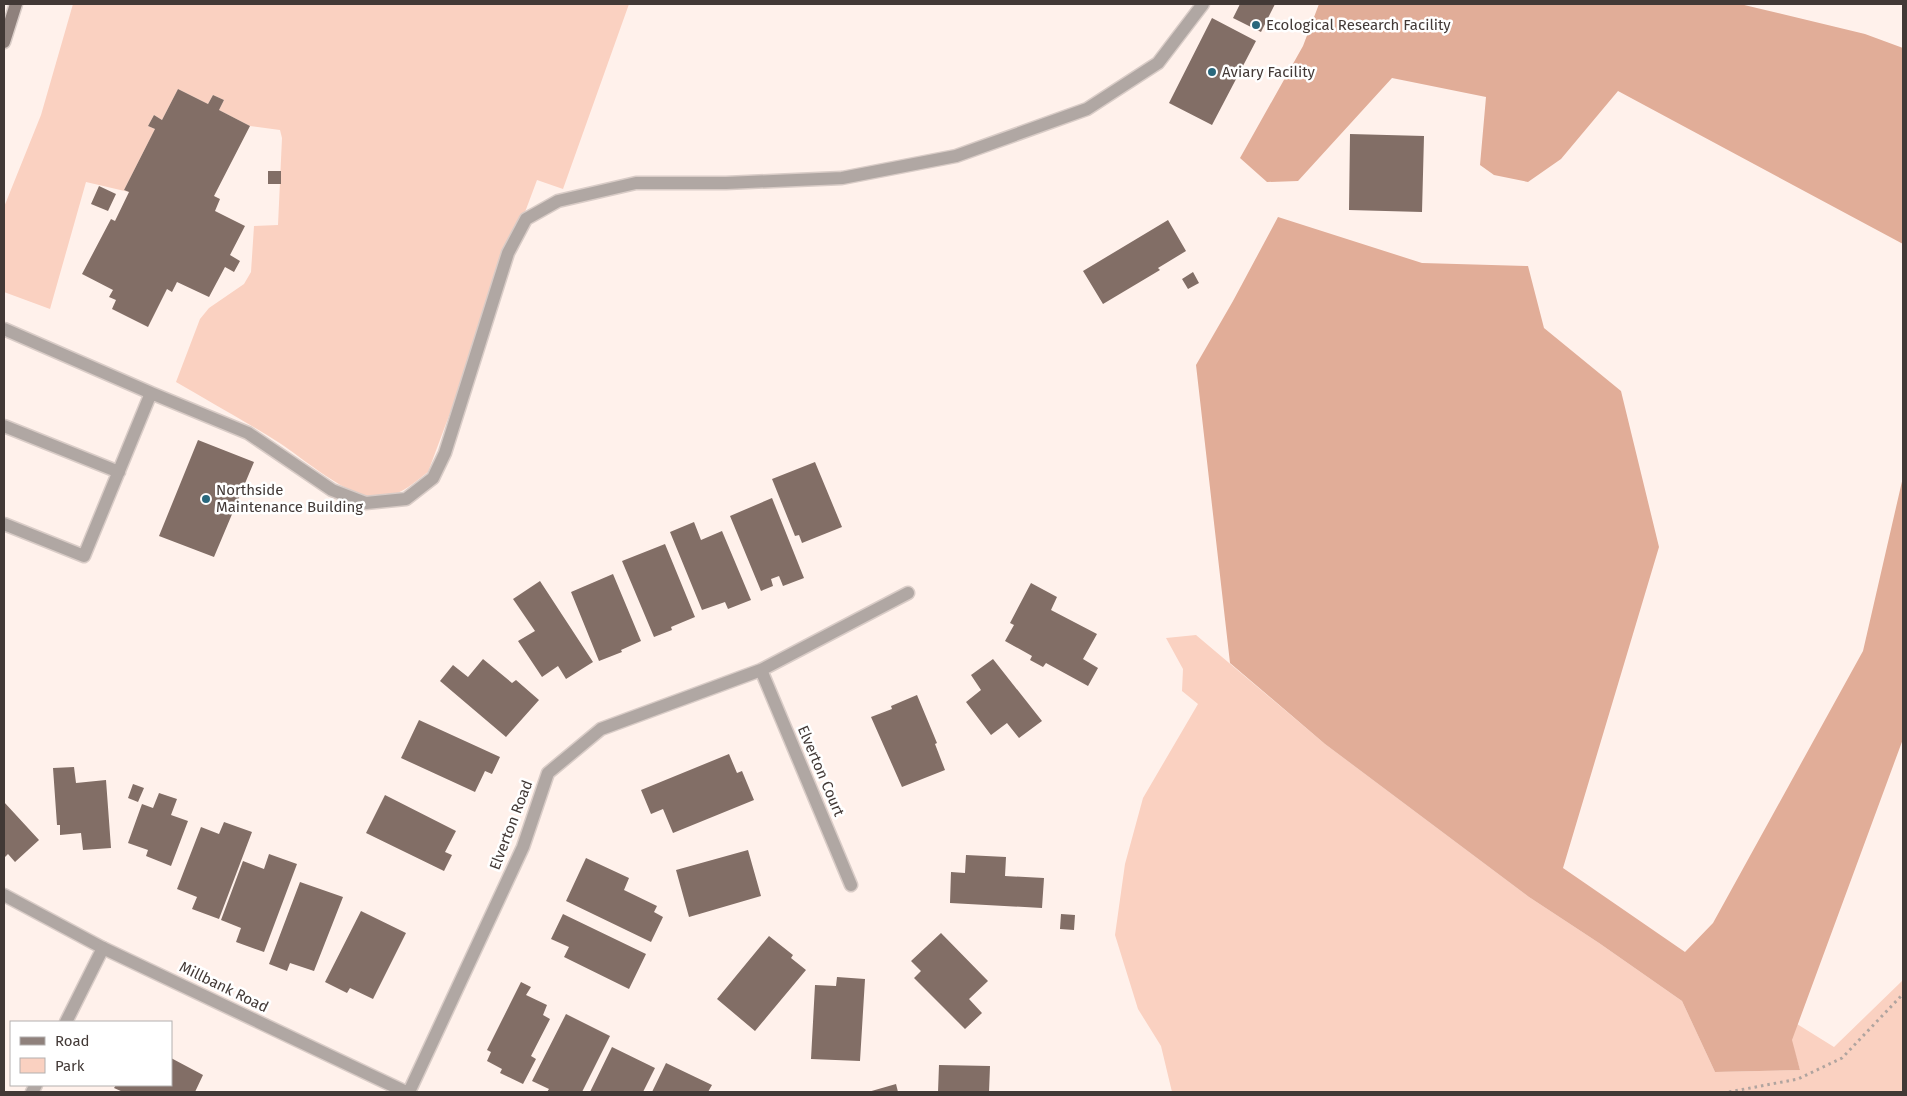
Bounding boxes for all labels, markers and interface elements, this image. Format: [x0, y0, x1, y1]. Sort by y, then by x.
place label: Ecological Research Facility [1266, 16, 1451, 34]
marker: Ecological Research Facility [1250, 19, 1262, 31]
place label: Aviary Facility [1222, 63, 1316, 81]
marker: Aviary Facility [1206, 66, 1218, 78]
place label: Northside Maintenance Building [216, 481, 363, 516]
marker: Northside Maintenance Building [200, 493, 212, 505]
street label: Elverton Court [794, 723, 848, 820]
street label: Elverton Road [486, 778, 536, 872]
street label: Millbank Road [177, 958, 271, 1016]
legend [10, 1021, 172, 1086]
text: Road [55, 1032, 90, 1050]
text: Park [55, 1057, 85, 1075]

